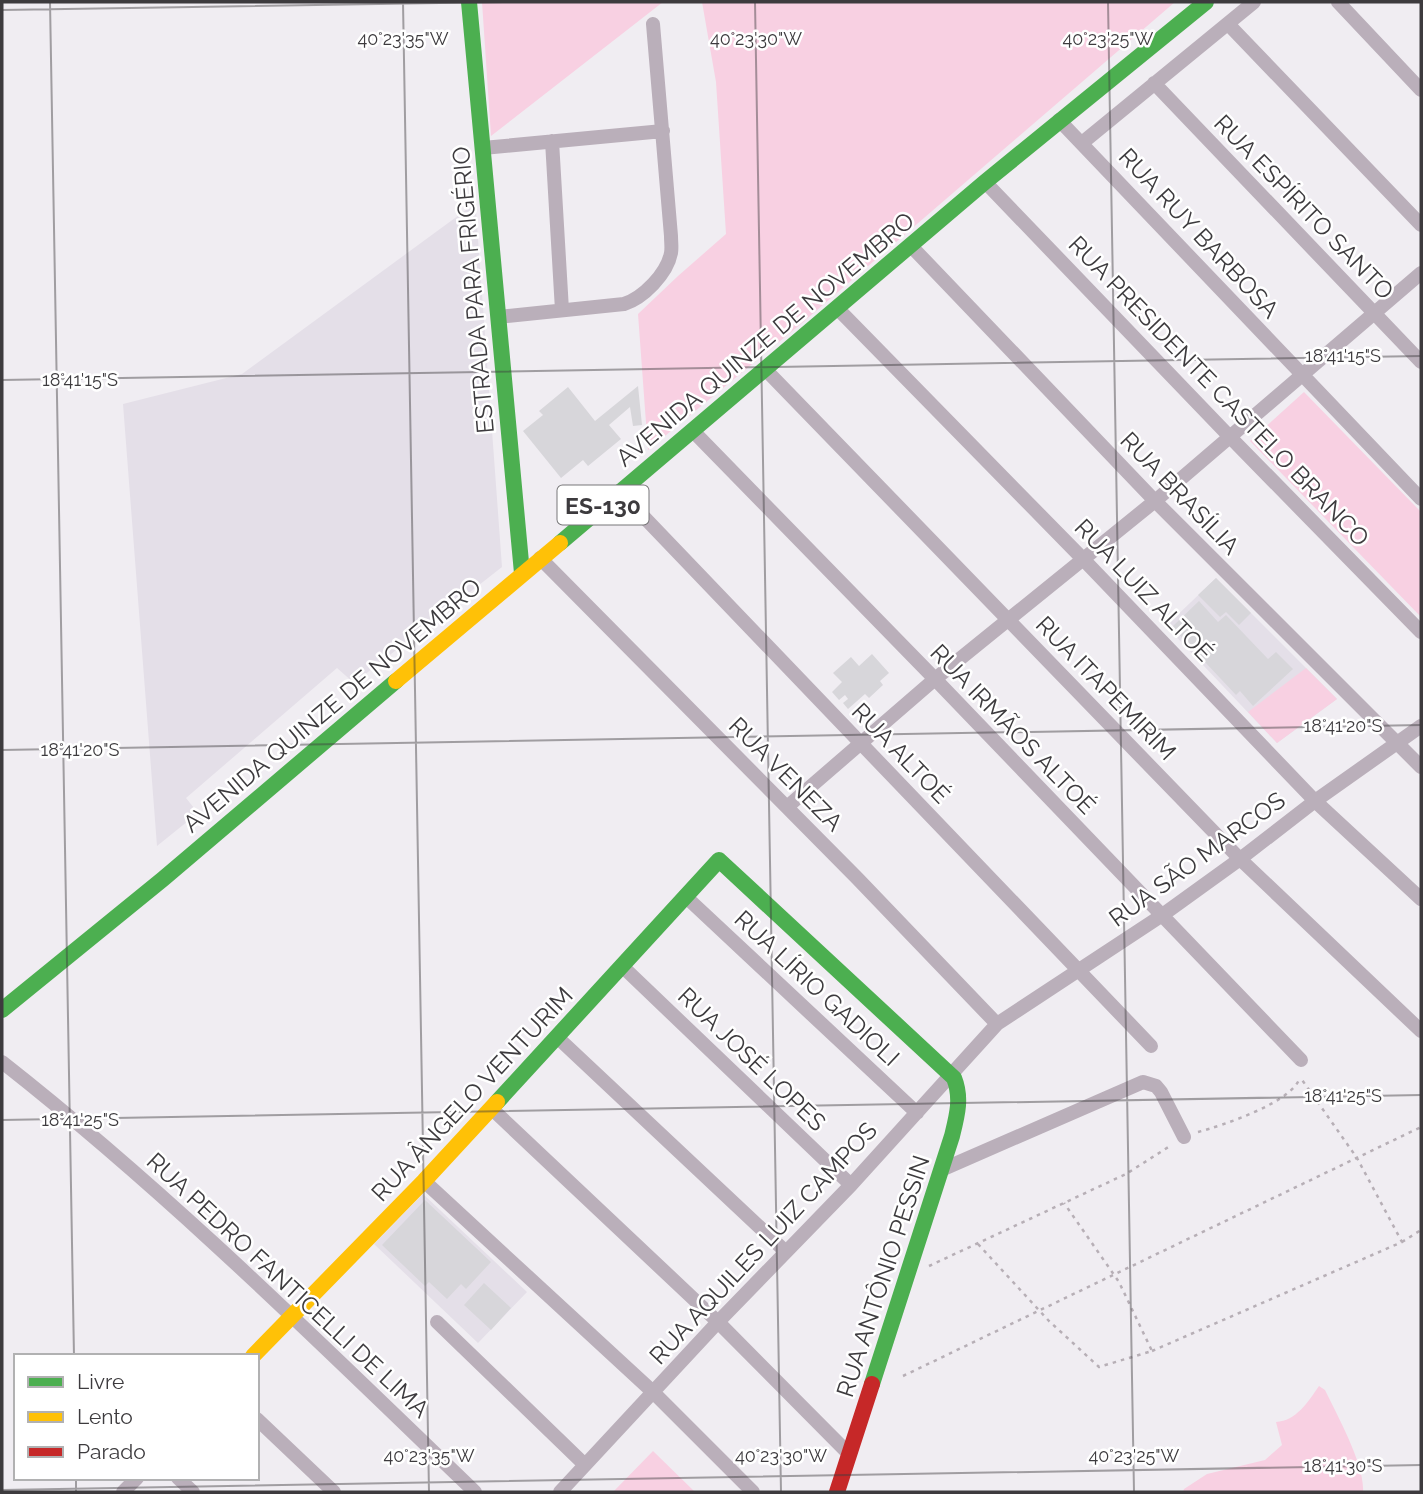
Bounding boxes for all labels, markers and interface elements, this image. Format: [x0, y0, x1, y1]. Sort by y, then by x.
text: 40°23'35"W [357, 28, 449, 49]
text: 40°23'30"W [710, 28, 802, 49]
text: 40°23'25"W [1063, 28, 1154, 49]
street label: RUA ESPÍRITO SANTO [1208, 109, 1400, 305]
street label: RUA RUY BARBOSA [1113, 142, 1285, 324]
street label: ESTRADA PARA FRIGÉRIO [446, 145, 500, 435]
street label: AVENIDA QUINZE DE NOVEMBRO [610, 206, 920, 472]
street label: RUA PRESIDENTE CASTELO BRANCO [1063, 230, 1375, 552]
text: 18°41'15"S [1305, 345, 1381, 366]
text: 18°41'15"S [42, 369, 118, 390]
street label: RUA BRASÍLIA [1114, 426, 1246, 560]
road number: ES-130 [558, 485, 648, 524]
street label: RUA LUIZ ALTOÉ [1069, 513, 1219, 667]
street label: AVENIDA QUINZE DE NOVEMBRO [177, 572, 487, 838]
street label: RUA ITAPEMIRIM [1030, 610, 1182, 766]
street label: RUA IRMÃOS ALTOÉ [924, 638, 1102, 820]
street label: RUA ALTOÉ [846, 697, 956, 809]
street label: RUA VENEZA [723, 711, 849, 837]
text: 18°41'20"S [1304, 715, 1382, 736]
text: 18°41'20"S [41, 739, 119, 760]
street label: RUA SÃO MARCOS [1103, 785, 1291, 933]
street label: RUA LÍRIO GADIOLI [729, 904, 905, 1072]
street label: RUA ÂNGELO VENTURIM [365, 981, 579, 1207]
street label: RUA JOSÉ LOPES [672, 981, 832, 1137]
text: 18°41'25"S [1304, 1085, 1382, 1106]
text: 18°41'25"S [41, 1109, 119, 1130]
street label: RUA AQUILES LUIZ CAMPOS [643, 1116, 883, 1370]
street label: RUA PEDRO FANTICELLI DE LIMA [141, 1146, 435, 1424]
street label: RUA ANTÔNIO PESSIN [830, 1151, 936, 1401]
legend [14, 1354, 259, 1480]
text: Livre [77, 1369, 124, 1394]
text: Lento [77, 1404, 133, 1429]
text: Parado [77, 1439, 146, 1464]
text: 40°23'35"W [383, 1445, 475, 1466]
text: 40°23'30"W [735, 1445, 827, 1466]
text: 40°23'25"W [1089, 1445, 1180, 1466]
text: 18°41'30"S [1304, 1455, 1383, 1476]

